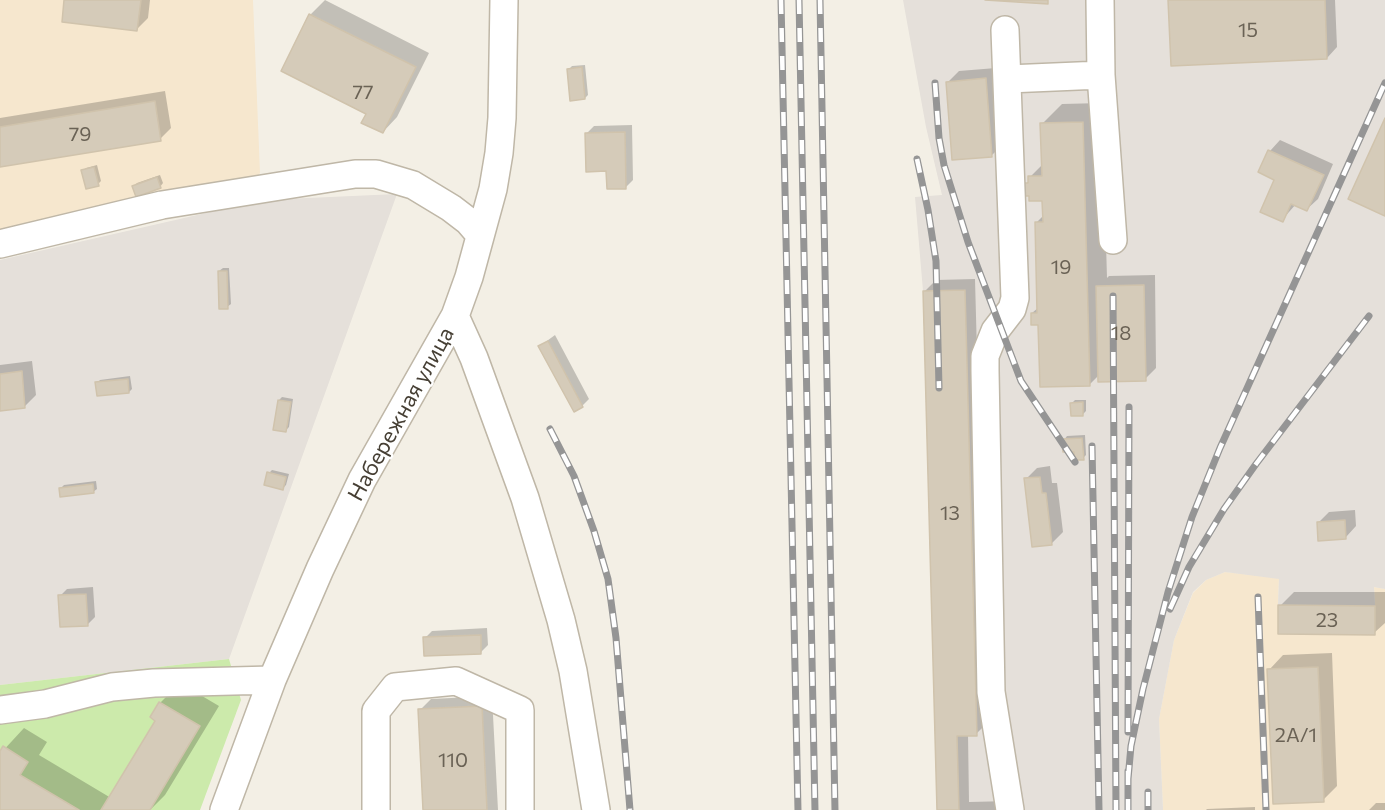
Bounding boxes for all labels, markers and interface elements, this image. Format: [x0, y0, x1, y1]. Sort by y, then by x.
house number: 15 [1238, 18, 1258, 42]
house number: 77 [352, 80, 374, 104]
house number: 79 [69, 122, 91, 146]
house number: 19 [1051, 255, 1071, 279]
house number: 18 [1111, 321, 1131, 345]
street label: Набережная улица [342, 322, 460, 506]
house number: 13 [940, 501, 960, 525]
house number: 23 [1316, 608, 1338, 632]
house number: 2А/1 [1275, 723, 1317, 747]
house number: 110 [438, 748, 468, 772]

